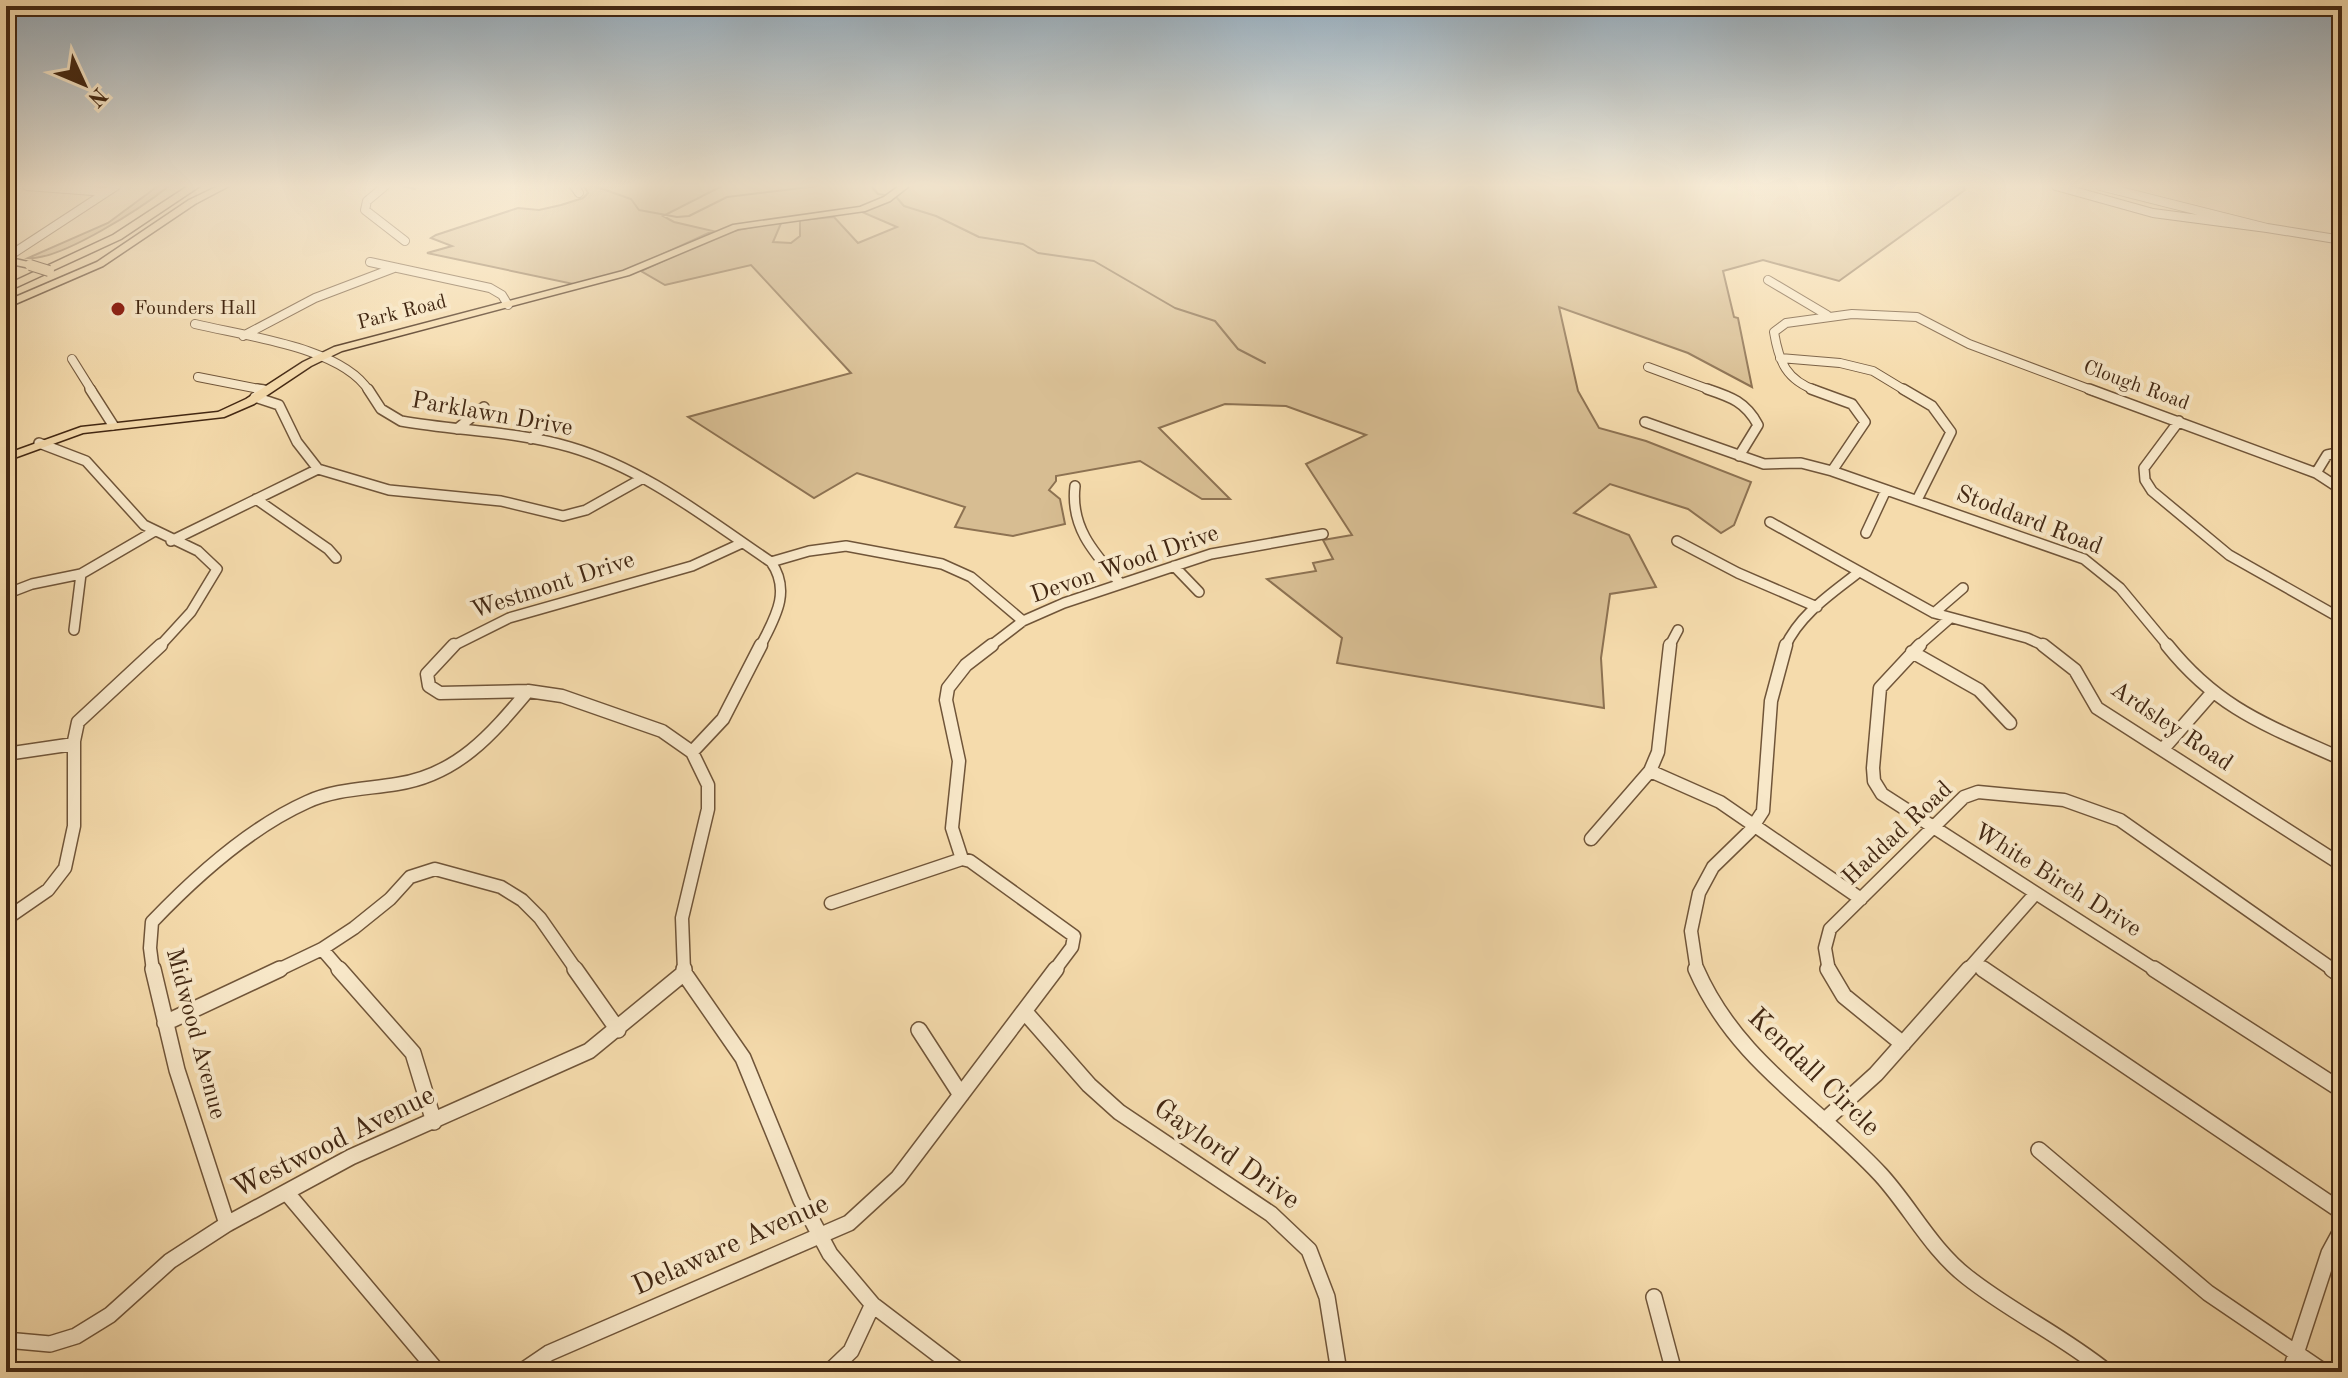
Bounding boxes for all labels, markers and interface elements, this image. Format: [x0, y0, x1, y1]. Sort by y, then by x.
north arrow [44, 44, 124, 124]
text: N [83, 83, 111, 110]
street label: Park Road [355, 292, 449, 334]
place label: Founders Hall [134, 299, 256, 319]
marker: Founders Hall [109, 300, 127, 318]
street label: Clough Road [2080, 358, 2192, 414]
street label: Parklawn Drive [410, 389, 574, 441]
street label: Stoddard Road [1953, 482, 2105, 560]
street label: Devon Wood Drive [1028, 522, 1222, 608]
street label: Westmont Drive [469, 548, 637, 624]
street label: Ardsley Road [2106, 677, 2236, 777]
street label: Haddad Road [1838, 777, 1958, 891]
street label: White Birch Drive [1969, 820, 2145, 942]
street label: Midwood Avenue [161, 946, 229, 1122]
street label: Kendall Circle [1742, 1004, 1884, 1142]
street label: Westwood Avenue [228, 1082, 440, 1204]
street label: Gaylord Drive [1148, 1094, 1304, 1216]
street label: Delaware Avenue [629, 1190, 833, 1302]

